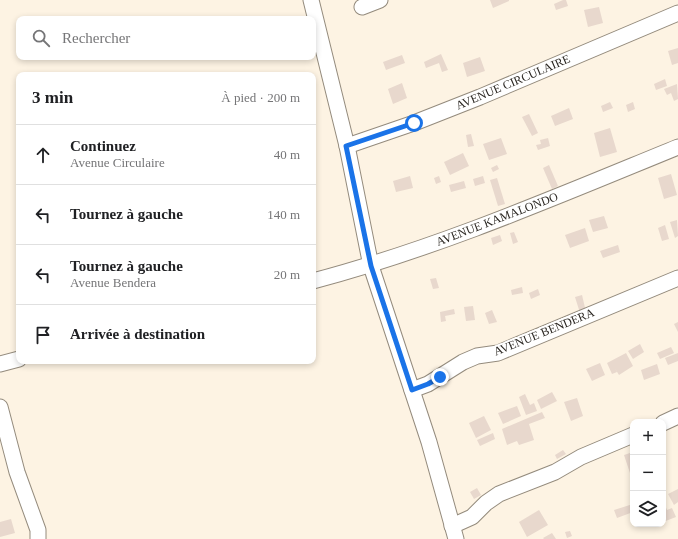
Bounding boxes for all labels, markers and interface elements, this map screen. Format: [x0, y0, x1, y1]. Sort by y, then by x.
search box [16, 16, 316, 60]
icon: search [30, 27, 52, 49]
text: Rechercher [62, 30, 130, 46]
street label: AVENUE CIRCULAIRE [454, 52, 572, 112]
text: 3 min [32, 88, 73, 107]
text: À pied · 200 m [221, 90, 300, 105]
route start [405, 114, 423, 132]
text: Continuez [70, 138, 136, 154]
icon: ahead [32, 144, 54, 166]
text: 40 m [274, 147, 300, 162]
text: Avenue Circulaire [70, 155, 165, 170]
street label: AVENUE KAMALONDO [434, 189, 560, 249]
icon: left [32, 204, 54, 226]
text: Tournez à gauche [70, 206, 183, 222]
text: 140 m [267, 207, 300, 222]
text: Tournez à gauche [70, 258, 183, 274]
icon: left [32, 264, 54, 286]
text: 20 m [274, 267, 300, 282]
text: Avenue Bendera [70, 275, 156, 290]
street label: AVENUE BENDERA [492, 305, 597, 359]
icon: arrive [32, 324, 54, 346]
text: Arrivée à destination [70, 326, 205, 342]
route end [431, 368, 449, 386]
map controls [630, 419, 666, 527]
button: + [630, 419, 666, 455]
button: − [630, 455, 666, 491]
button: layers [630, 491, 666, 527]

